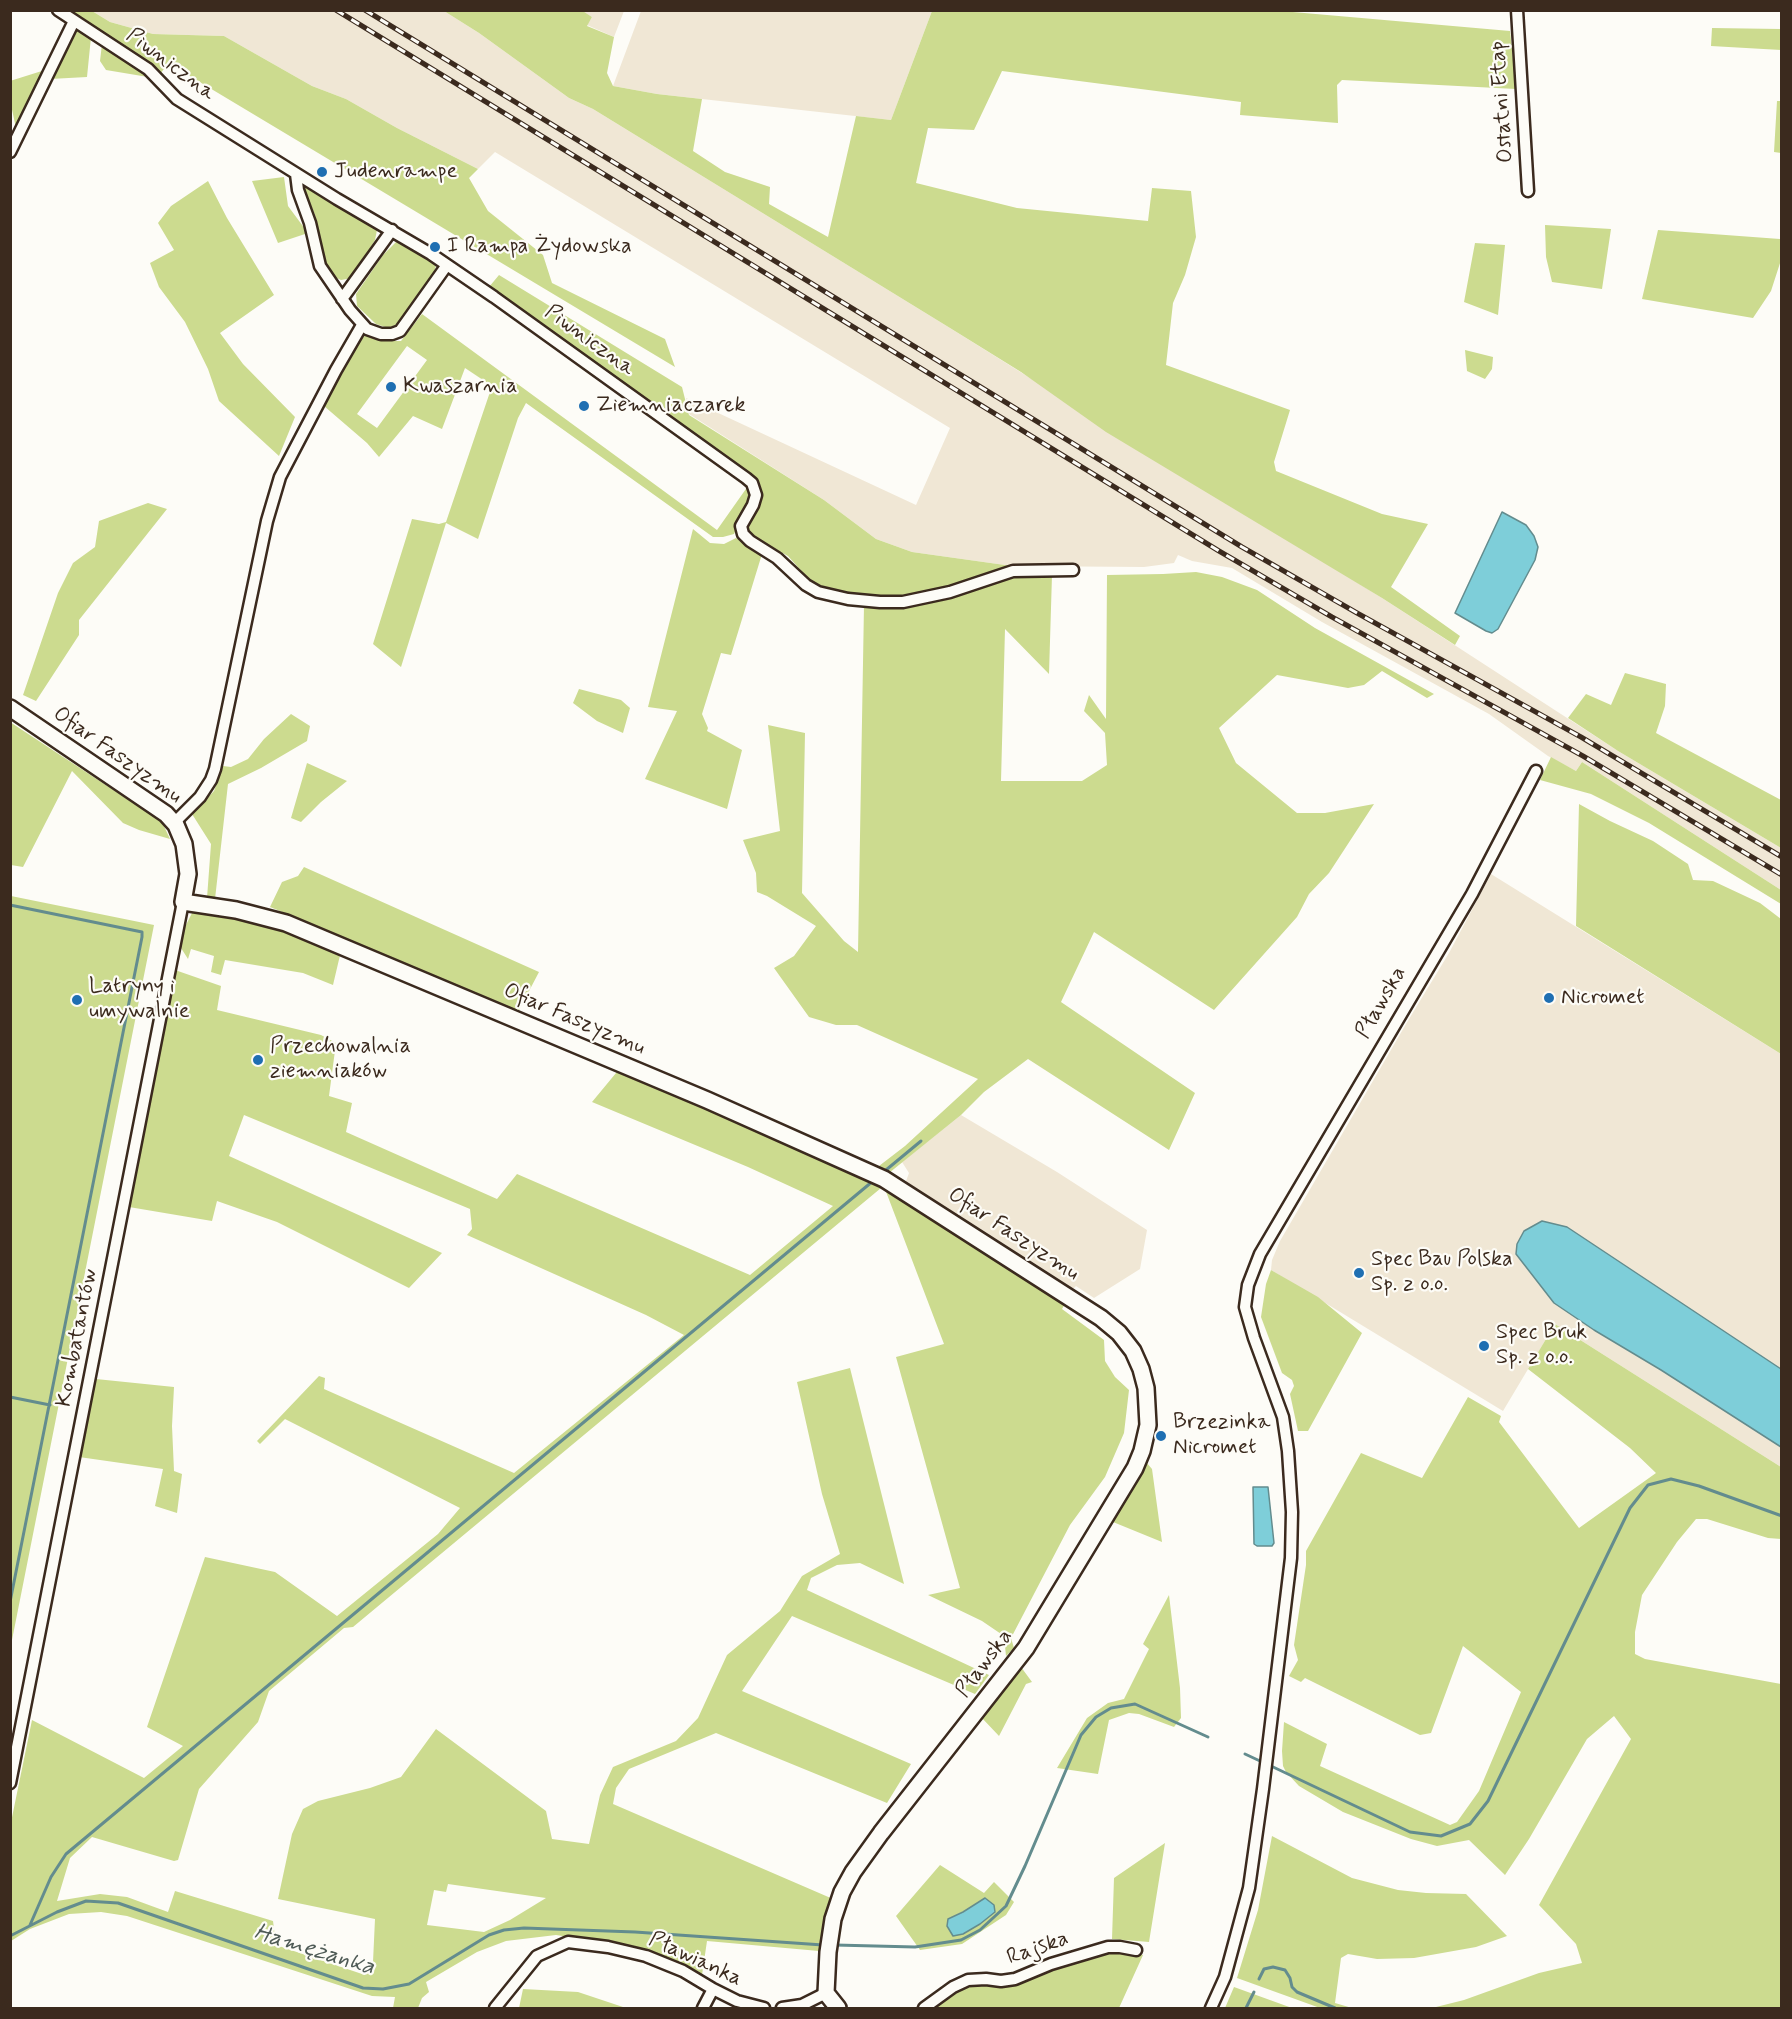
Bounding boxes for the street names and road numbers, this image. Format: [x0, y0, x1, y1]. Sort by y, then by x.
street label: Piwniczna [120, 23, 220, 107]
street label: Ostatni Etap [1486, 40, 1520, 164]
street label: Piwniczna [539, 300, 639, 382]
street label: Ofiar Faszyzmu [47, 702, 187, 810]
street label: Pławska [1351, 962, 1413, 1044]
street label: Ofiar Faszyzmu [499, 978, 649, 1062]
street label: Ofiar Faszyzmu [942, 1183, 1084, 1287]
street label: Kombatantów [52, 1267, 104, 1409]
street label: Pławska [951, 1625, 1019, 1703]
street label: Rajska [1004, 1926, 1072, 1972]
street label: Pławianka [644, 1927, 746, 1993]

